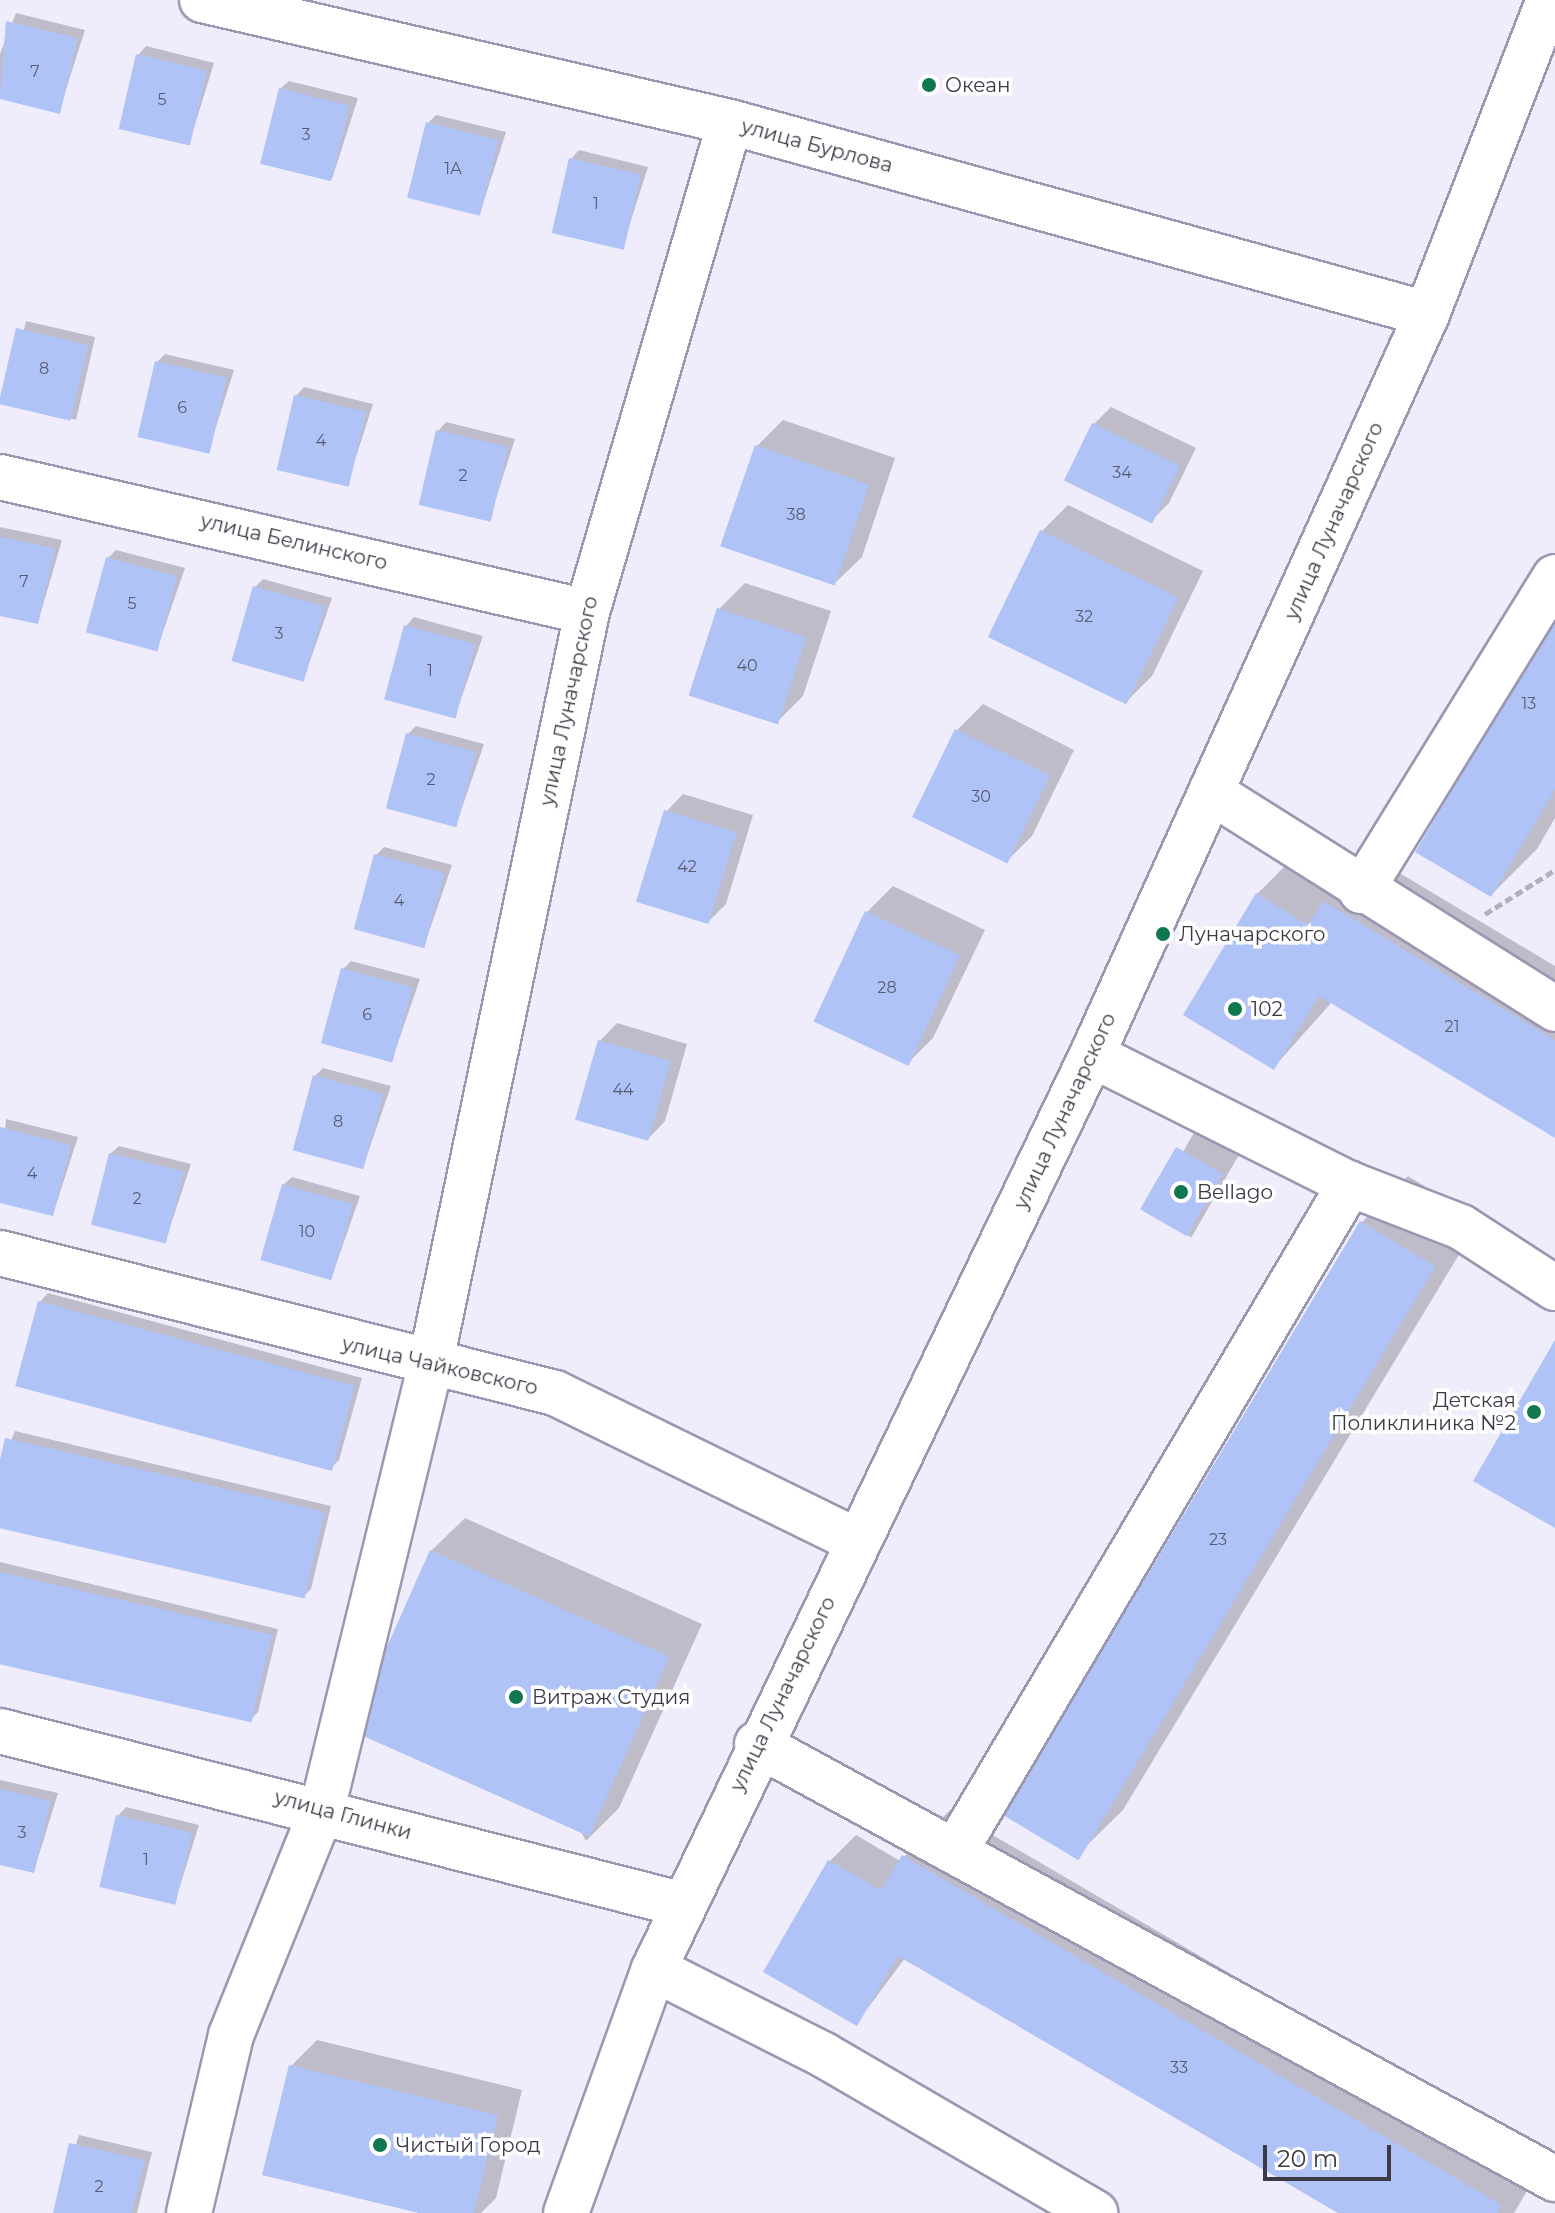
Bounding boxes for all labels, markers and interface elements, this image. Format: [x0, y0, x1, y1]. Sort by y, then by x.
house number: 7 [30, 62, 40, 82]
place label: Океан [945, 73, 1011, 97]
marker: Океан [920, 76, 938, 94]
house number: 5 [157, 90, 167, 110]
street label: улица Бурлова [739, 114, 895, 178]
house number: 3 [301, 125, 311, 145]
house number: 1А [444, 159, 462, 179]
house number: 1 [593, 194, 599, 214]
house number: 8 [39, 359, 49, 379]
house number: 6 [177, 398, 187, 418]
street label: улица Луначарского [1280, 418, 1388, 624]
house number: 4 [316, 431, 326, 451]
house number: 34 [1112, 463, 1132, 483]
house number: 2 [458, 466, 468, 486]
house number: 38 [786, 505, 806, 525]
street label: улица Белинского [198, 509, 390, 575]
house number: 7 [19, 572, 29, 592]
house number: 5 [127, 594, 137, 614]
street label: улица Луначарского [535, 594, 603, 808]
house number: 32 [1075, 607, 1093, 627]
house number: 3 [274, 624, 284, 644]
house number: 40 [736, 656, 758, 676]
house number: 1 [427, 661, 433, 681]
house number: 13 [1522, 694, 1536, 714]
house number: 2 [426, 770, 436, 790]
house number: 30 [971, 787, 991, 807]
house number: 42 [677, 857, 697, 877]
house number: 4 [394, 891, 404, 911]
place label: Луначарского [1179, 922, 1325, 946]
marker: Луначарского [1154, 925, 1172, 943]
house number: 28 [877, 978, 897, 998]
place label: 102 [1251, 997, 1283, 1021]
marker: 102 [1226, 1000, 1244, 1018]
house number: 6 [362, 1005, 372, 1025]
street label: улица Луначарского [1009, 1009, 1121, 1213]
house number: 21 [1445, 1017, 1459, 1037]
house number: 44 [612, 1080, 634, 1100]
house number: 8 [333, 1112, 343, 1132]
house number: 4 [27, 1164, 37, 1184]
place label: Bellago [1197, 1180, 1273, 1204]
marker: Bellago [1172, 1183, 1190, 1201]
house number: 2 [132, 1189, 142, 1209]
house number: 10 [299, 1222, 315, 1242]
street label: улица Чайковского [340, 1332, 540, 1400]
place label: Детская Поликлиника №2 [1331, 1388, 1516, 1435]
marker: Детская Поликлиника №2 [1523, 1401, 1545, 1423]
house number: 23 [1209, 1530, 1227, 1550]
street label: улица Луначарского [725, 1593, 841, 1795]
place label: Витраж Студия [532, 1685, 690, 1709]
marker: Витраж Студия [507, 1688, 525, 1706]
street label: улица Глинки [272, 1785, 414, 1845]
house number: 3 [17, 1823, 27, 1843]
house number: 1 [143, 1850, 149, 1870]
house number: 33 [1170, 2058, 1188, 2078]
scale bar [1267, 2129, 1395, 2179]
place label: Чистый Город [396, 2133, 540, 2157]
marker: Чистый Город [371, 2136, 389, 2154]
text: 20 m [1277, 2144, 1338, 2173]
house number: 2 [94, 2177, 104, 2197]

